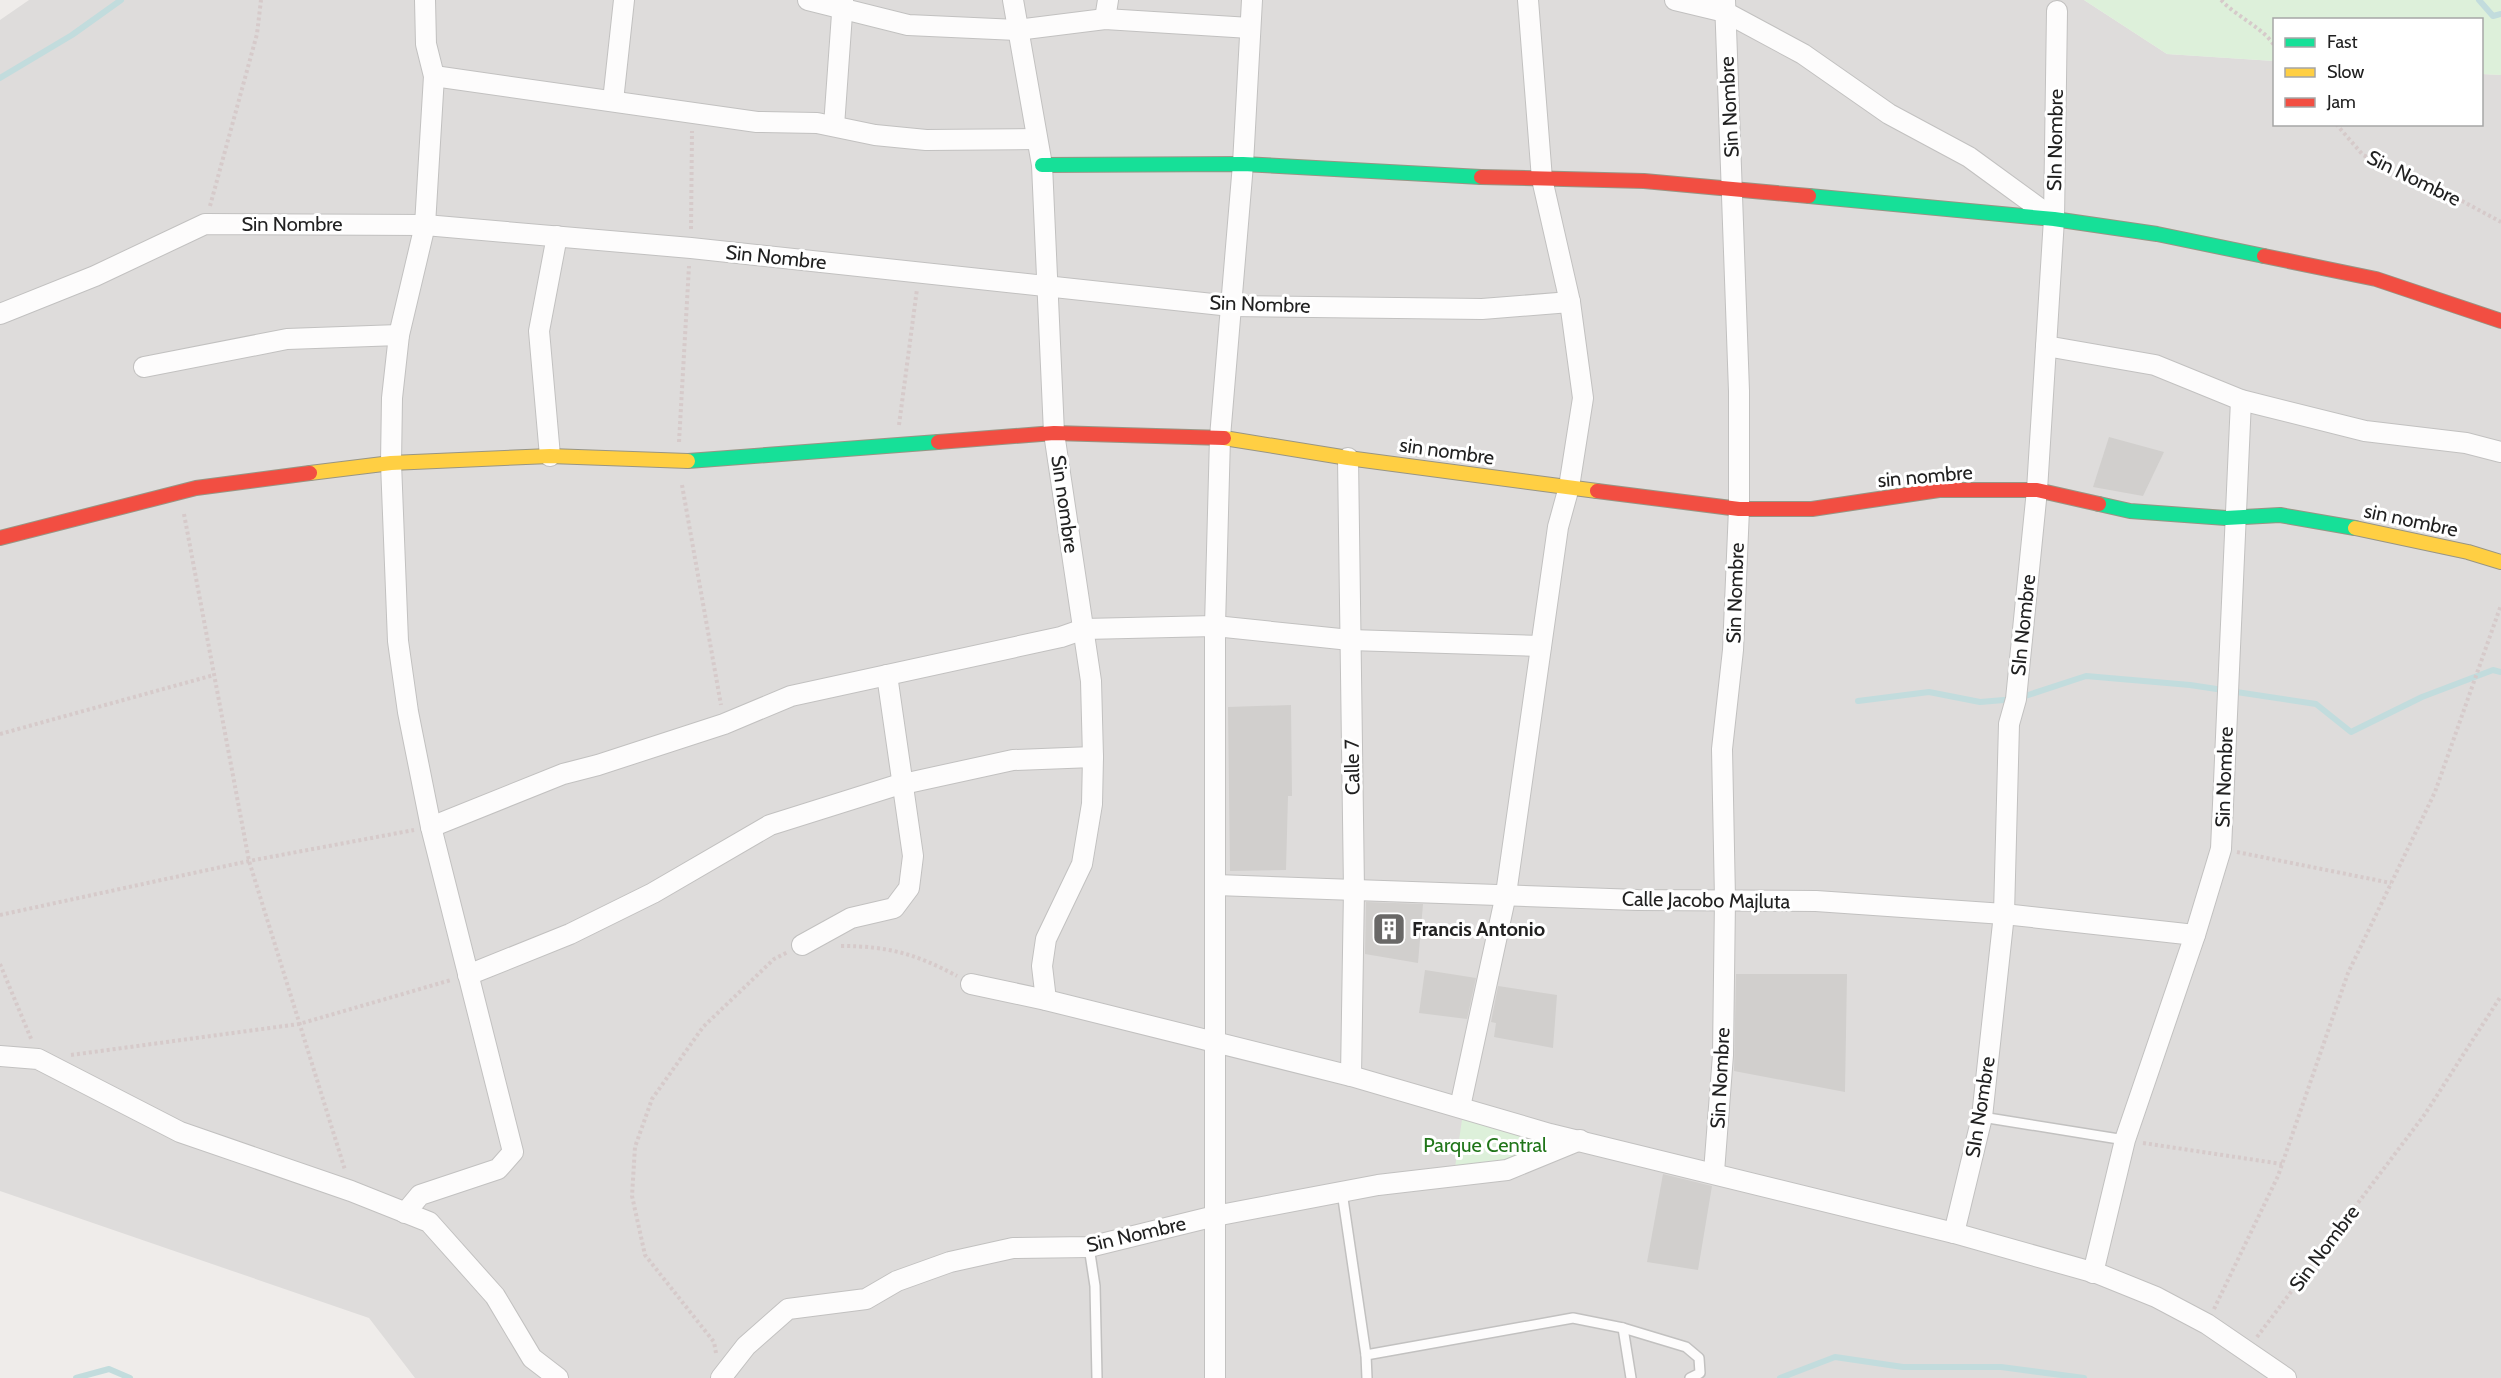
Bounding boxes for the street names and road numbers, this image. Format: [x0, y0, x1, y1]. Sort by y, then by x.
street label: Sin Nombre [1714, 56, 1744, 158]
street label: SIn Nombre [2042, 89, 2068, 191]
street label: Sin Nombre [2363, 145, 2465, 211]
street label: Sin Nombre [241, 212, 343, 236]
street label: Sin Nombre [724, 240, 828, 274]
street label: Sin Nombre [1209, 290, 1311, 318]
street label: sin nombre [1398, 432, 1496, 470]
street label: Sin nombre [1046, 454, 1084, 554]
street label: sin nombre [1876, 460, 1974, 492]
street label: sin nombre [2362, 498, 2460, 542]
street label: Sin Nombre [1721, 542, 1749, 644]
street label: SIn Nombre [2006, 573, 2040, 677]
street label: Sin Nombre [2210, 726, 2238, 828]
street label: Calle 7 [1340, 739, 1364, 795]
street label: Calle Jacobo Majluta [1622, 887, 1791, 913]
street label: Sin Nombre [1705, 1027, 1735, 1129]
street label: SIn Nombre [1960, 1055, 2000, 1159]
street label: Sin Nombre [2284, 1200, 2364, 1296]
street label: Sin Nombre [1084, 1211, 1188, 1257]

